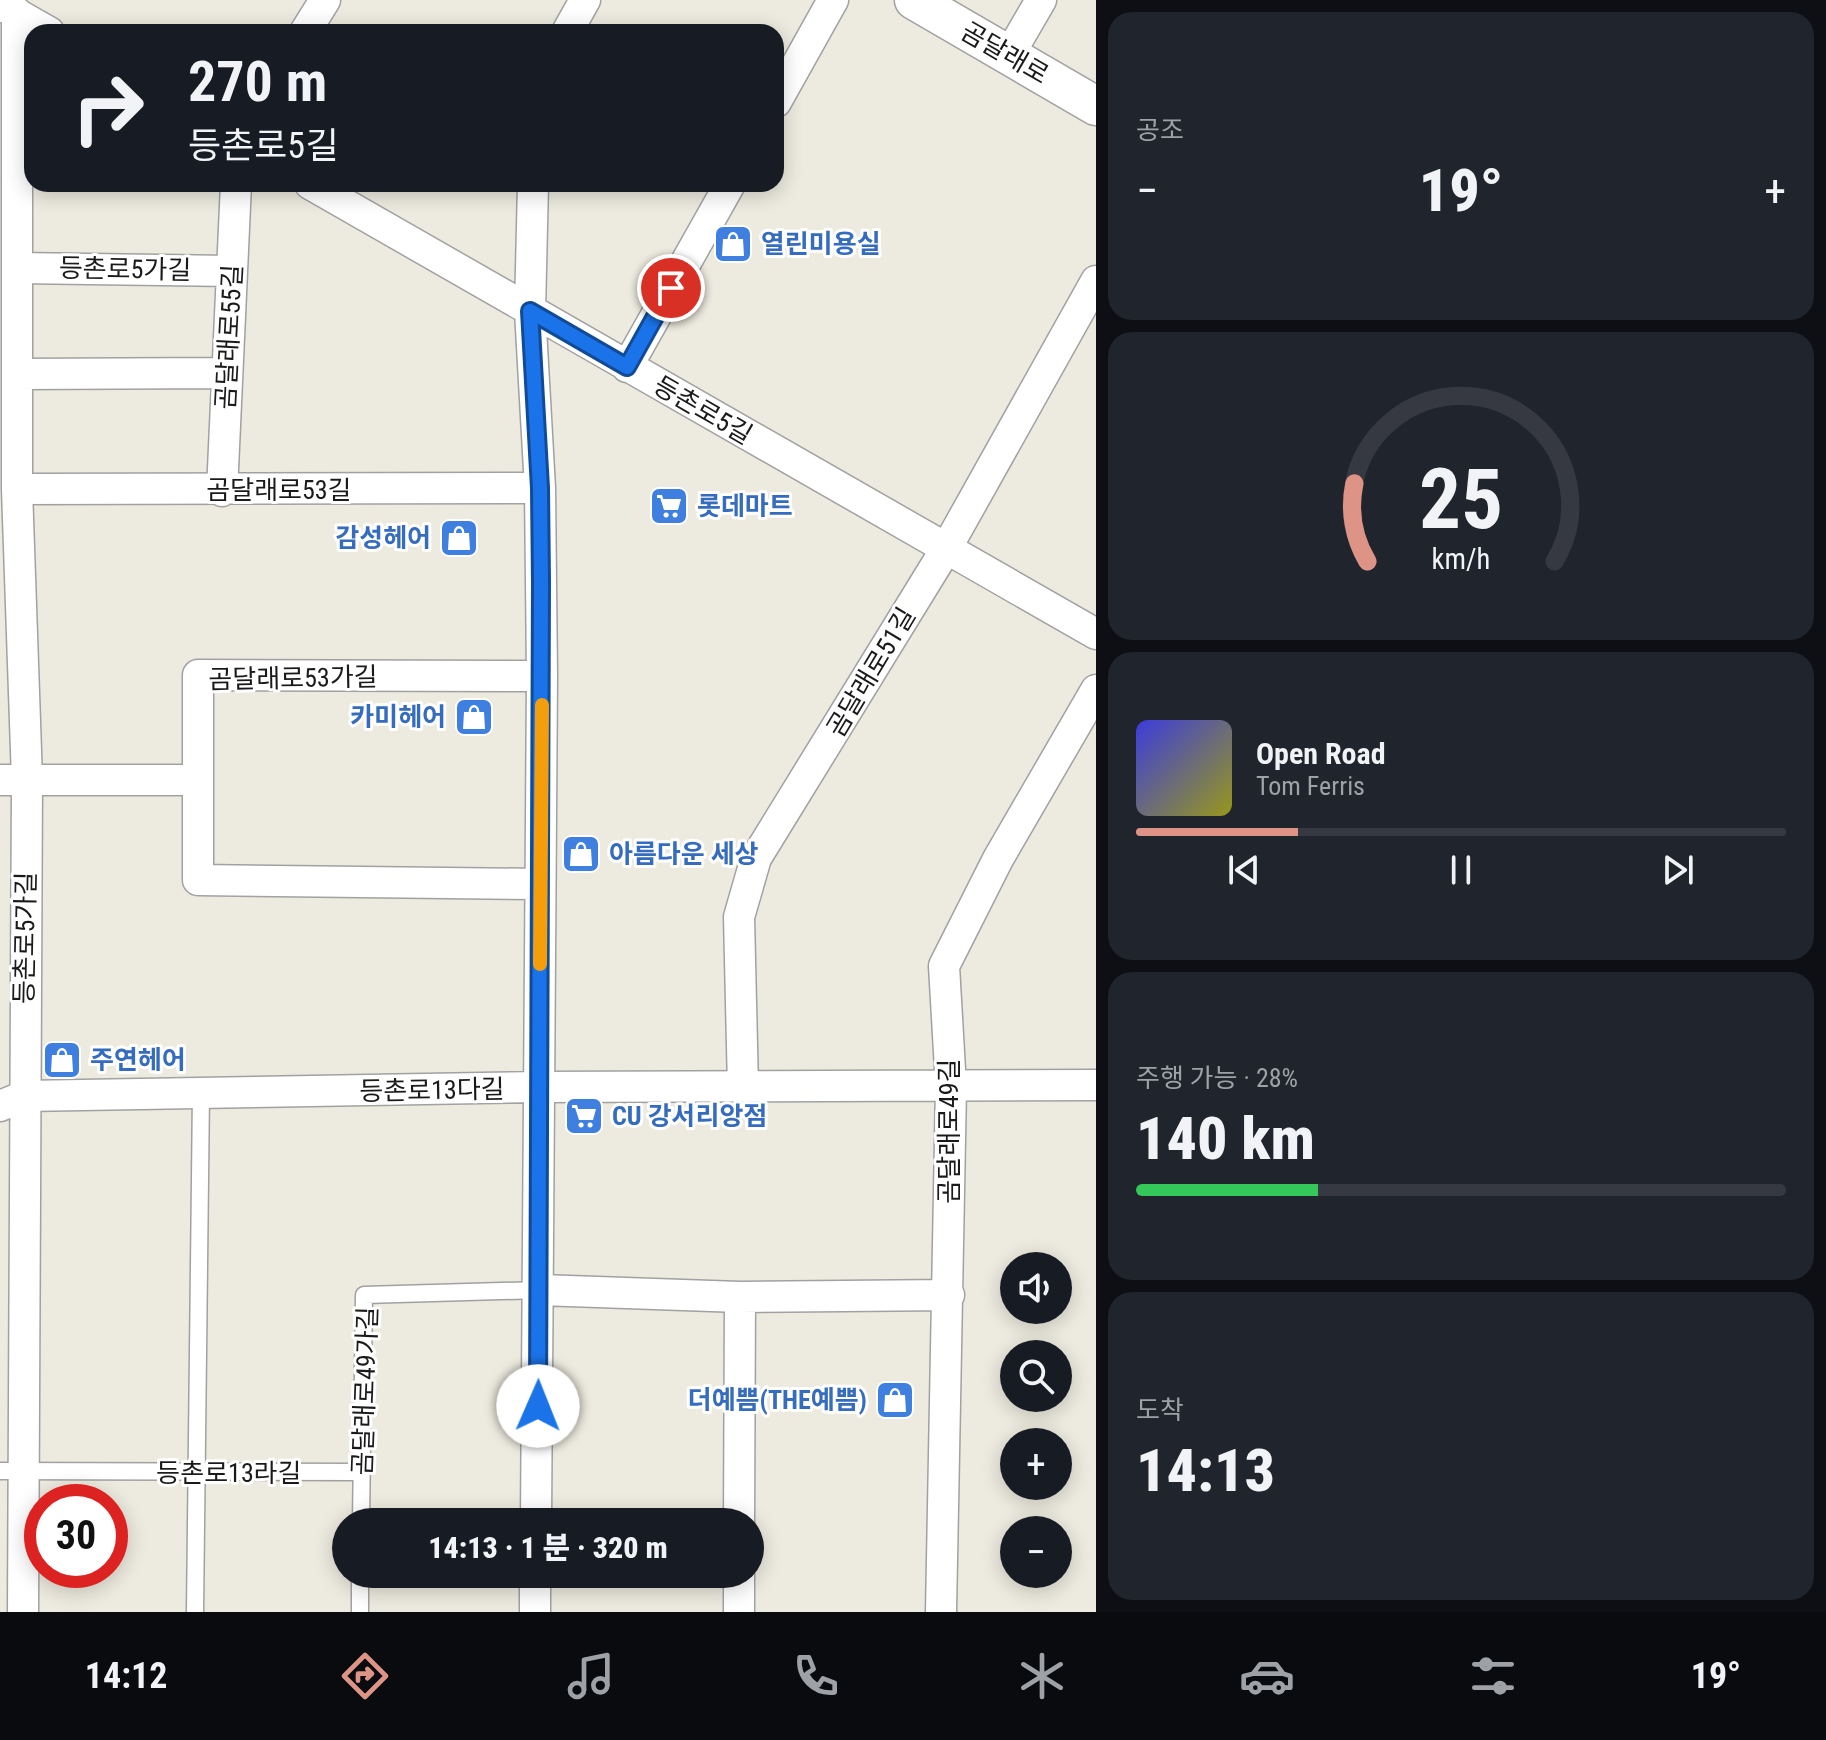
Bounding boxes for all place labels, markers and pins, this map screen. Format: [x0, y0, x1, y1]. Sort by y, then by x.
shop icon: 열린미용실 [712, 223, 754, 265]
place label: 열린미용실 [761, 229, 881, 259]
pin [637, 254, 705, 322]
supermarket icon: 롯데마트 [648, 485, 690, 527]
place label: 롯데마트 [697, 491, 793, 521]
shop icon: 감성헤어 [438, 517, 480, 559]
place label: 감성헤어 [335, 523, 431, 553]
shop icon: 카미헤어 [453, 696, 495, 738]
place label: 카미헤어 [350, 702, 446, 732]
shop icon: 아름다운 세상 [560, 833, 602, 875]
place label: 아름다운 세상 [609, 839, 759, 869]
shop icon: 주연헤어 [41, 1039, 83, 1081]
place label: 주연헤어 [90, 1045, 186, 1075]
supermarket icon: CU 강서리앙점 [563, 1095, 605, 1137]
place label: CU 강서리앙점 [612, 1101, 767, 1131]
shop icon: 더예쁨(THE예쁨) [874, 1379, 916, 1421]
place label: 더예쁨(THE예쁨) [688, 1385, 867, 1415]

